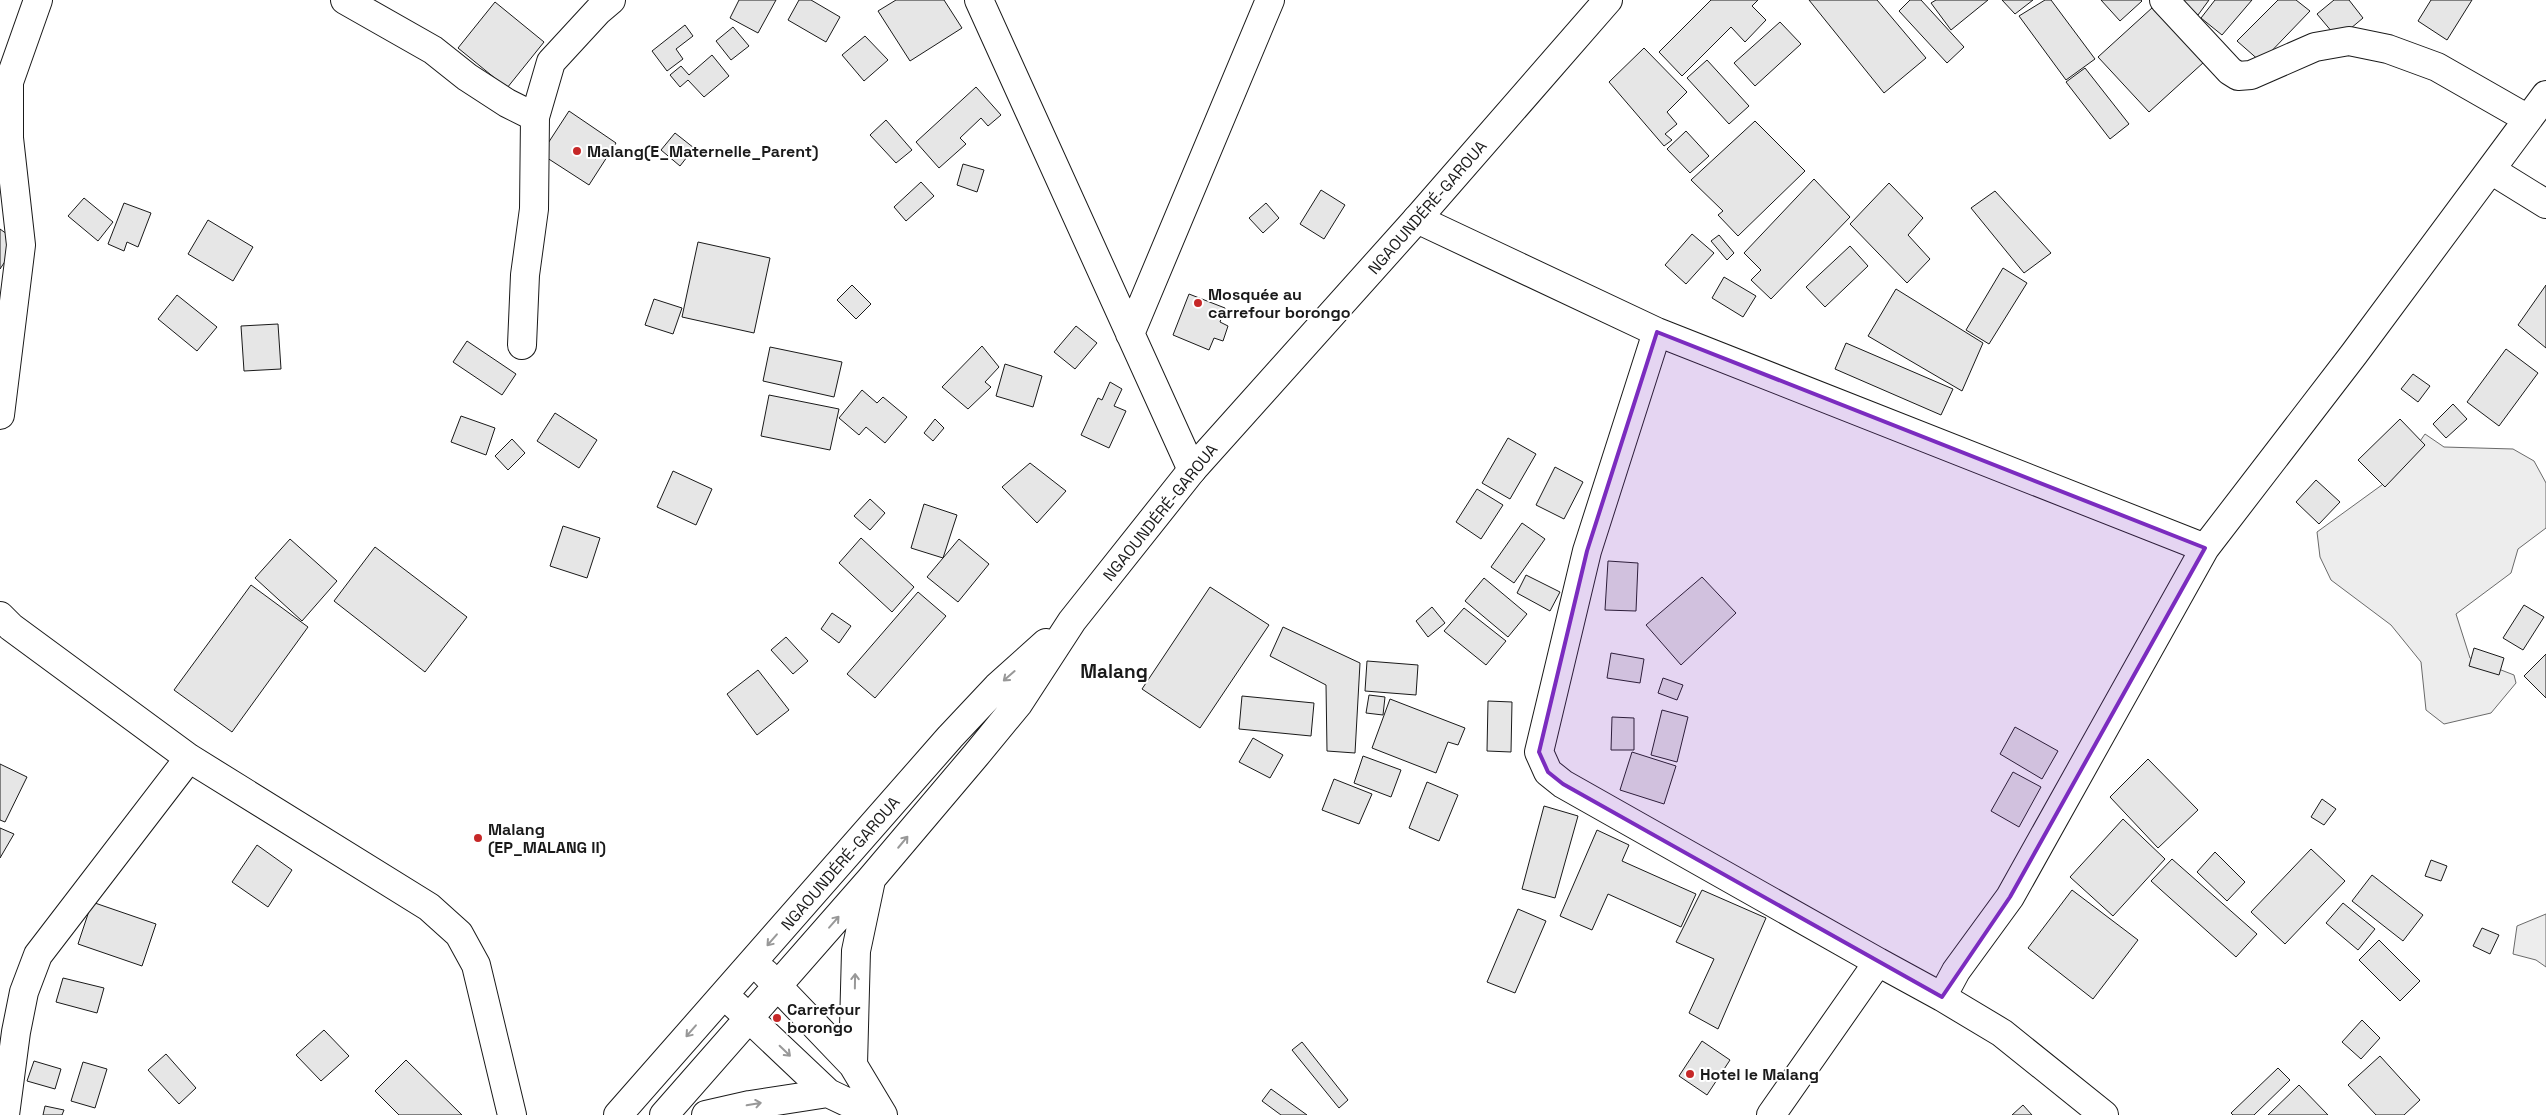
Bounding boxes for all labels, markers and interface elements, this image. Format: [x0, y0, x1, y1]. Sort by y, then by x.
street label: NGAOUNDÉRÉ-GAROUA [1363, 136, 1491, 279]
place label: Malang(E_Maternelle_Parent) [587, 141, 818, 162]
marker: Malang(E_Maternelle_Parent) [571, 145, 583, 157]
place label: Mosquée au carrefour borongo [1208, 284, 1351, 323]
marker: Mosquée au carrefour borongo [1192, 297, 1204, 309]
street label: NGAOUNDÉRÉ-GAROUA [1098, 439, 1222, 585]
district label: Malang [1080, 659, 1148, 684]
one-way arrow [1002, 670, 1015, 682]
street label: NGAOUNDÉRÉ-GAROUA [776, 792, 904, 935]
place label: Malang (EP_MALANG II) [488, 819, 606, 858]
marker: Malang (EP_MALANG II) [472, 832, 484, 844]
one-way arrow [897, 836, 908, 849]
one-way arrow [828, 915, 840, 928]
one-way arrow [766, 934, 778, 947]
one-way arrow [850, 973, 860, 990]
place label: Carrefour borongo [787, 999, 861, 1038]
marker: Carrefour borongo [771, 1012, 783, 1024]
one-way arrow [685, 1024, 696, 1037]
one-way arrow [778, 1045, 791, 1057]
place label: Hotel le Malang [1700, 1064, 1819, 1085]
marker: Hotel le Malang [1684, 1068, 1696, 1080]
one-way arrow [745, 1099, 761, 1108]

